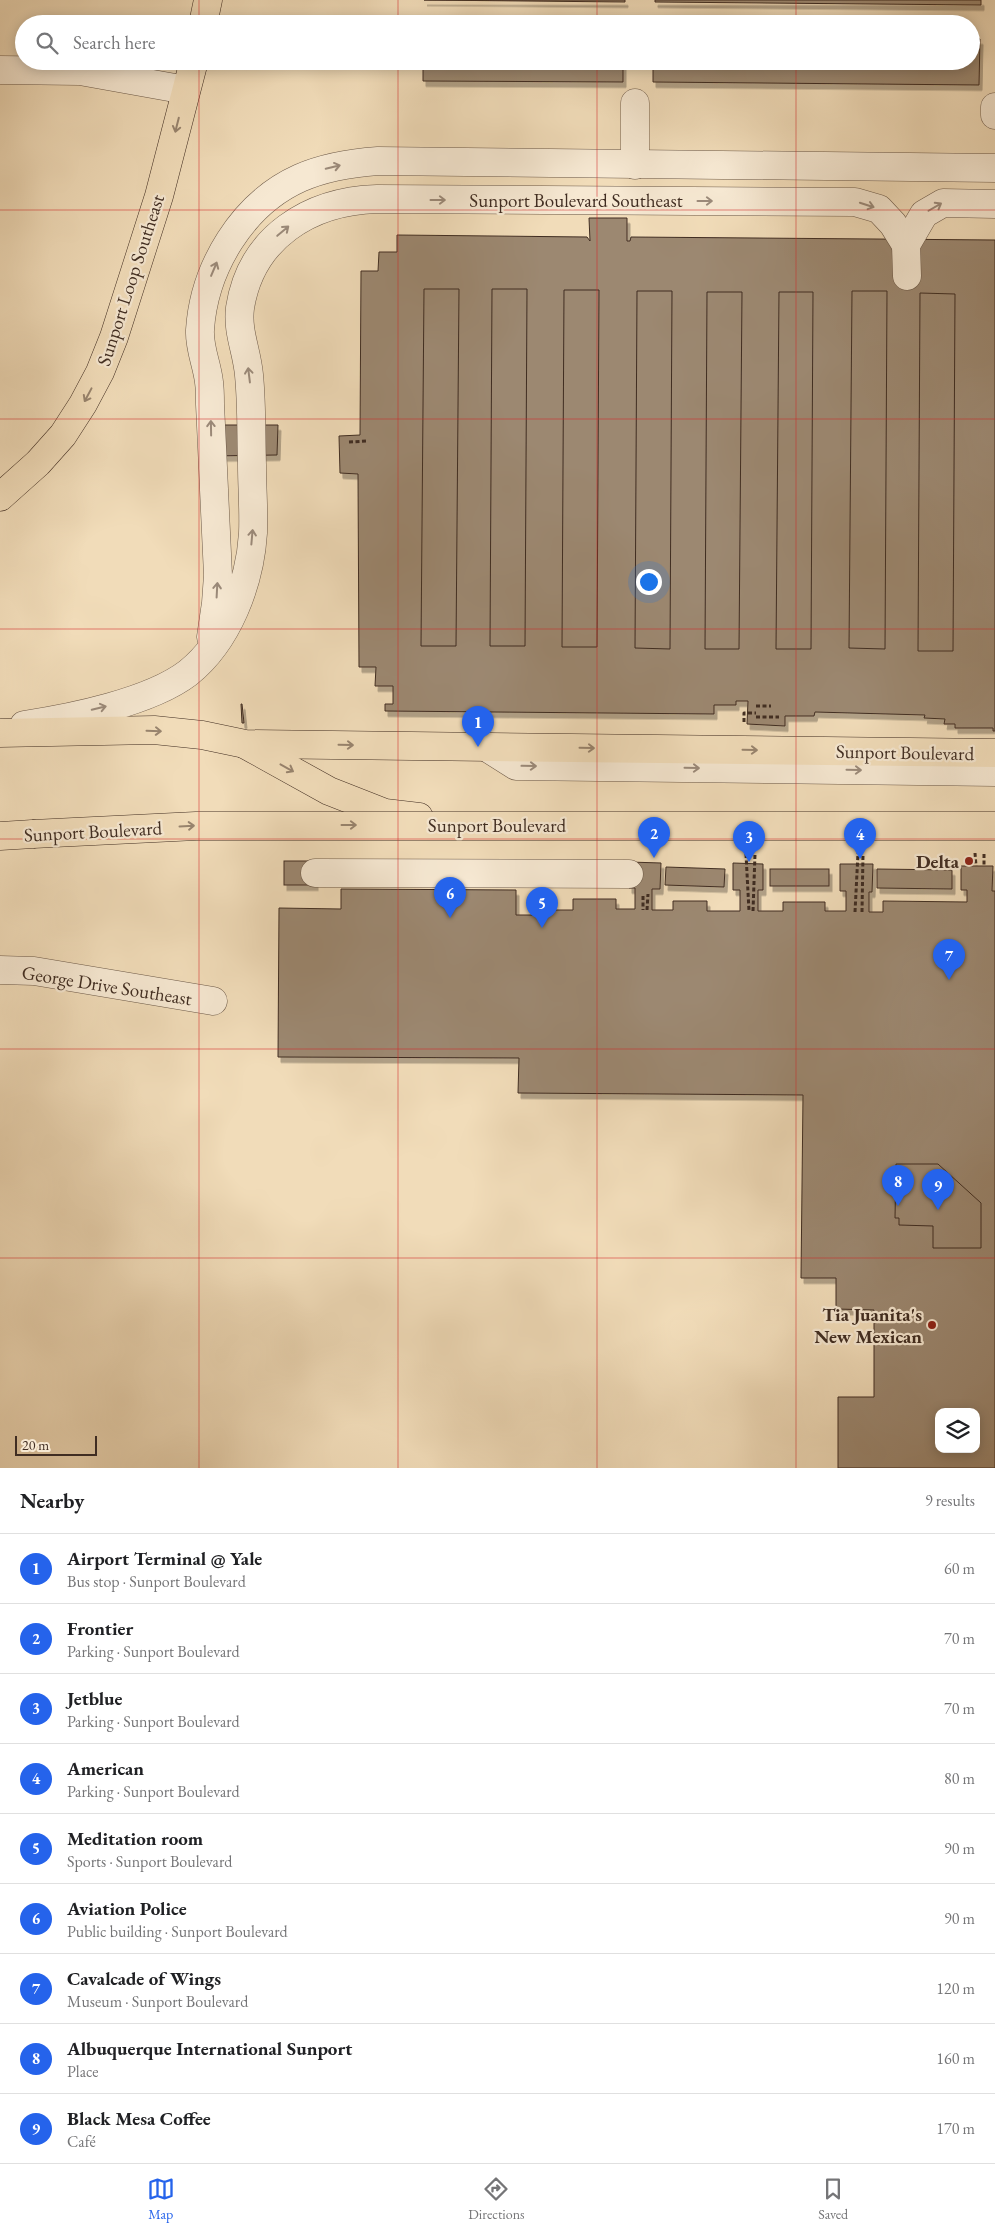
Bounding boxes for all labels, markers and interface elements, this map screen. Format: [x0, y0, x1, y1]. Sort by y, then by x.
search box [15, 15, 980, 70]
icon: search [33, 29, 61, 57]
text: Search here [73, 30, 155, 55]
one-way arrow [172, 117, 181, 133]
one-way arrow [325, 162, 341, 171]
street label: Sunport Boulevard Southeast [469, 188, 683, 213]
street label: Sunport Loop Southeast [91, 191, 170, 369]
one-way arrow [430, 195, 446, 204]
one-way arrow [697, 196, 713, 206]
one-way arrow [859, 201, 875, 211]
one-way arrow [928, 202, 942, 212]
one-way arrow [277, 225, 290, 237]
one-way arrow [210, 262, 220, 277]
one-way arrow [244, 367, 254, 383]
one-way arrow [83, 388, 93, 403]
one-way arrow [206, 420, 216, 436]
one-way arrow [247, 530, 257, 546]
your location [636, 569, 662, 595]
one-way arrow [213, 582, 222, 598]
one-way arrow [91, 703, 107, 712]
pin: 1 [462, 706, 494, 747]
one-way arrow [145, 726, 161, 735]
street label: Sunport Boulevard [836, 739, 975, 766]
one-way arrow [338, 740, 354, 750]
one-way arrow [579, 743, 595, 753]
one-way arrow [742, 745, 758, 755]
one-way arrow [520, 761, 537, 771]
one-way arrow [280, 763, 295, 773]
one-way arrow [683, 763, 699, 773]
one-way arrow [846, 765, 862, 775]
street label: Sunport Boulevard [428, 813, 567, 838]
street label: Sunport Boulevard [23, 815, 163, 848]
pin: 2 [638, 817, 670, 858]
pin: 4 [844, 818, 876, 859]
one-way arrow [341, 820, 357, 830]
pin: 3 [733, 821, 765, 862]
one-way arrow [179, 822, 195, 831]
place label: Delta [916, 849, 960, 874]
marker: Delta [963, 855, 975, 867]
pin: 6 [434, 877, 466, 918]
pin: 5 [526, 887, 558, 928]
pin: 7 [933, 939, 965, 980]
street label: George Drive Southeast [20, 960, 194, 1011]
pin: 8 [882, 1165, 914, 1206]
pin: 9 [922, 1169, 954, 1210]
place label: Tia Juanita's New Mexican [814, 1302, 922, 1349]
marker: Tia Juanita's New Mexican [926, 1319, 938, 1331]
map controls [935, 1408, 980, 1453]
button: layers [935, 1408, 980, 1453]
scale bar [15, 1433, 98, 1456]
text: 20 m [22, 1436, 49, 1454]
text: Nearby [20, 1487, 84, 1514]
text: 9 results [925, 1490, 975, 1511]
text: Airport Terminal @ Yale [67, 1546, 262, 1571]
text: 1 [32, 1558, 40, 1579]
text: 60 m [944, 1558, 975, 1579]
text: Bus stop · Sunport Boulevard [67, 1571, 246, 1592]
text: Frontier [67, 1616, 133, 1641]
text: 2 [32, 1628, 40, 1649]
text: 70 m [944, 1628, 975, 1649]
text: Parking · Sunport Boulevard [67, 1641, 240, 1662]
text: Jetblue [67, 1686, 123, 1711]
text: 3 [32, 1698, 40, 1719]
text: 70 m [944, 1698, 975, 1719]
text: Parking · Sunport Boulevard [67, 1711, 240, 1732]
text: American [67, 1756, 144, 1781]
text: 4 [32, 1768, 40, 1789]
text: 80 m [944, 1768, 975, 1789]
text: Parking · Sunport Boulevard [67, 1781, 240, 1802]
text: Meditation room [67, 1826, 203, 1851]
text: 5 [32, 1838, 40, 1859]
text: 90 m [944, 1838, 975, 1859]
text: Sports · Sunport Boulevard [67, 1851, 232, 1872]
text: Aviation Police [67, 1896, 187, 1921]
text: 6 [32, 1908, 40, 1929]
text: 90 m [944, 1908, 975, 1929]
text: Public building · Sunport Boulevard [67, 1921, 288, 1942]
text: Cavalcade of Wings [67, 1966, 221, 1991]
text: 7 [32, 1978, 40, 1999]
text: 120 m [936, 1978, 975, 1999]
text: Museum · Sunport Boulevard [67, 1991, 248, 2012]
text: Albuquerque International Sunport [67, 2036, 352, 2061]
text: 8 [32, 2048, 40, 2069]
text: 160 m [936, 2048, 975, 2069]
text: Place [67, 2061, 99, 2082]
text: Black Mesa Coffee [67, 2106, 211, 2131]
text: 9 [32, 2118, 40, 2139]
text: 170 m [936, 2118, 975, 2139]
text: Café [67, 2131, 96, 2152]
tab: Map [147, 2175, 175, 2223]
tab: Directions [468, 2175, 525, 2223]
tab: Saved [818, 2175, 848, 2223]

